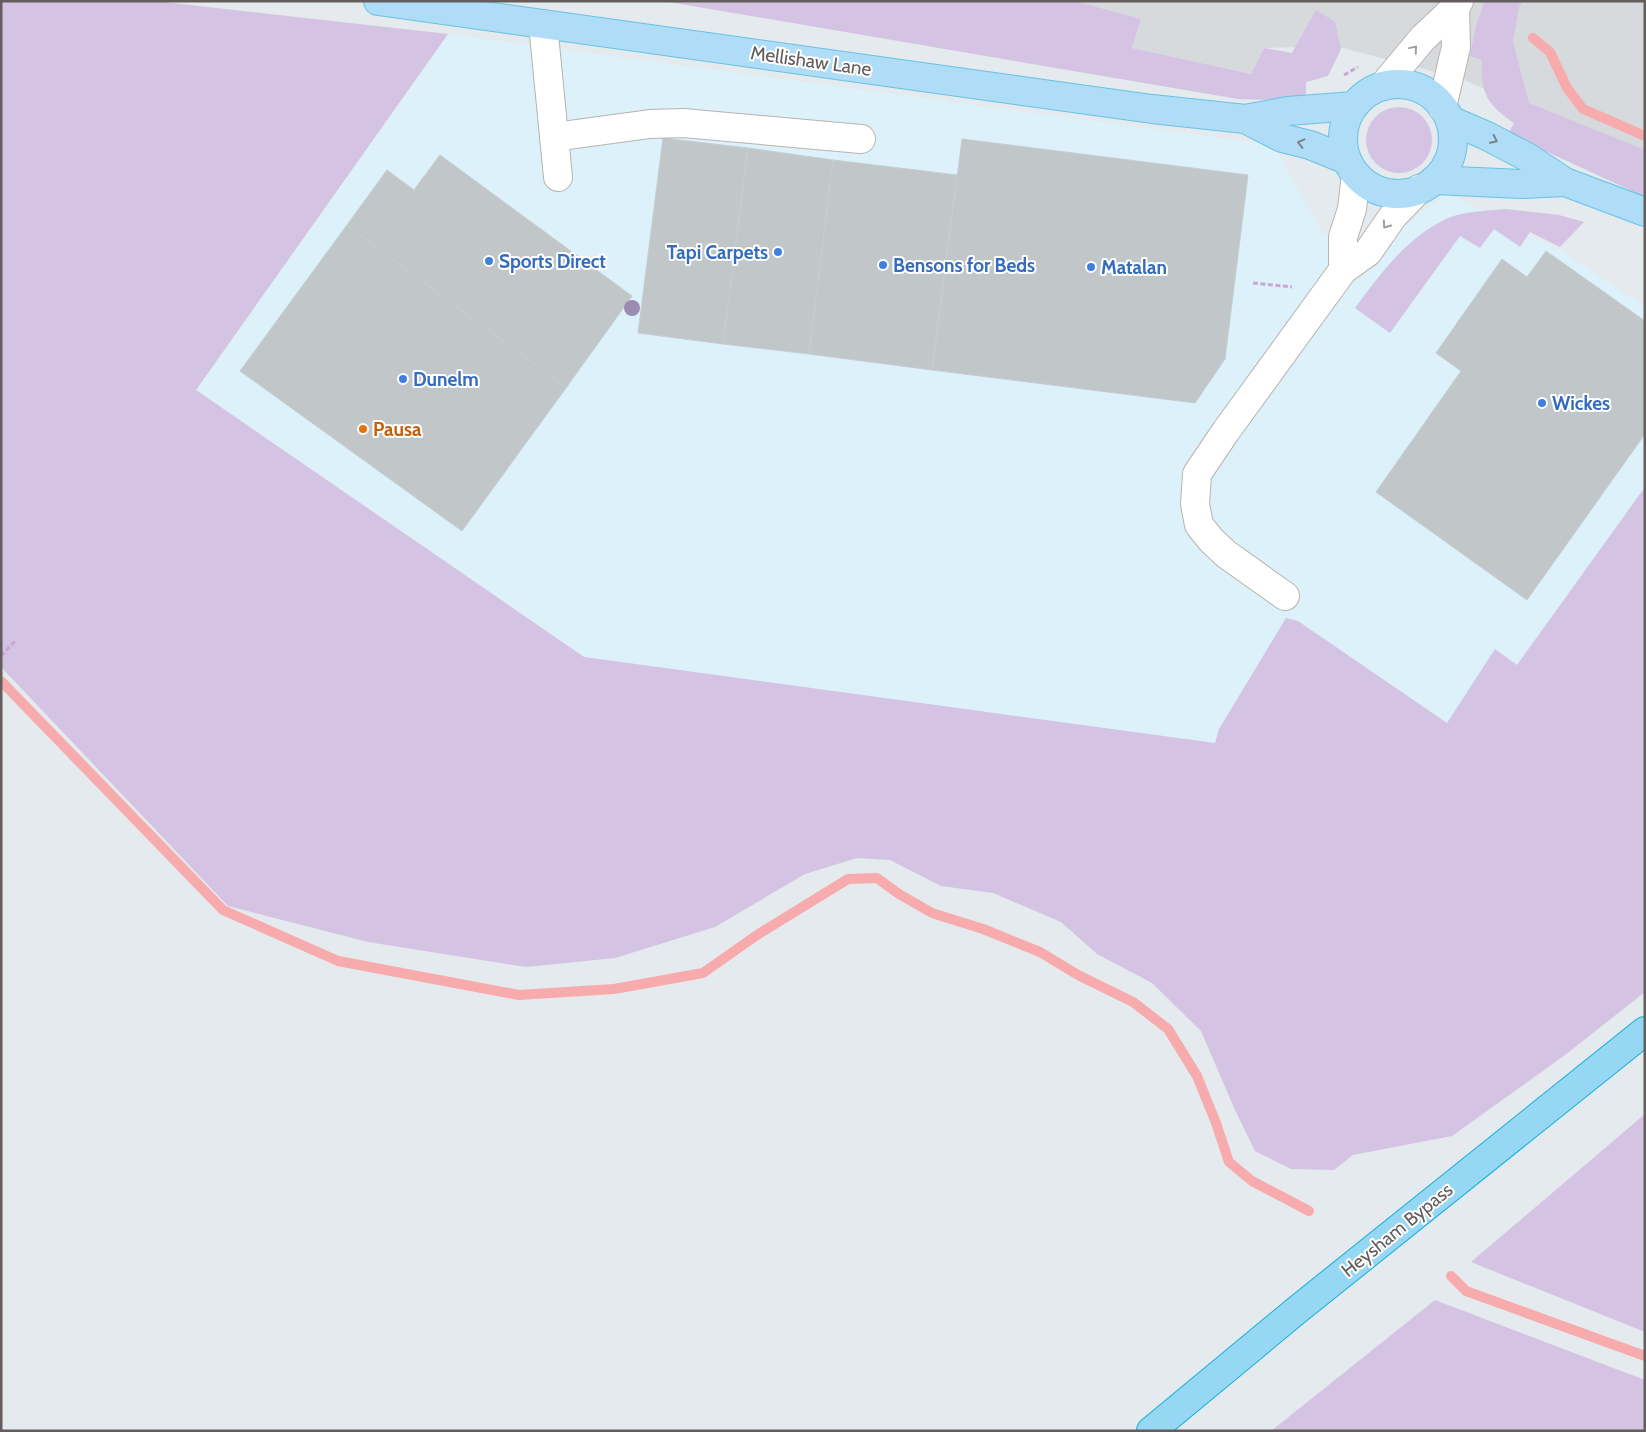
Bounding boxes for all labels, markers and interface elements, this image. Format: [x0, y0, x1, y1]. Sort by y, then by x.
street label: Mellishaw Lane [749, 41, 873, 81]
one-way arrow [1408, 46, 1416, 55]
one-way arrow [1489, 134, 1498, 144]
one-way arrow [1298, 138, 1306, 148]
one-way arrow [1384, 219, 1392, 228]
place label: Tapi Carpets [667, 241, 768, 264]
marker: Tapi Carpets [772, 246, 784, 258]
place label: Sports Direct [499, 250, 606, 273]
place label: Bensons for Beds [893, 254, 1035, 277]
marker: Sports Direct [483, 255, 495, 267]
place label: Matalan [1101, 256, 1167, 279]
marker: Bensons for Beds [877, 259, 889, 271]
marker: Matalan [1085, 261, 1097, 273]
place label: Dunelm [413, 368, 479, 391]
marker: Dunelm [397, 373, 409, 385]
place label: Wickes [1552, 392, 1610, 415]
marker: Wickes [1536, 397, 1548, 409]
place label: Pausa [373, 418, 422, 441]
marker: Pausa [357, 423, 369, 435]
street label: Heysham Bypass [1337, 1178, 1457, 1282]

